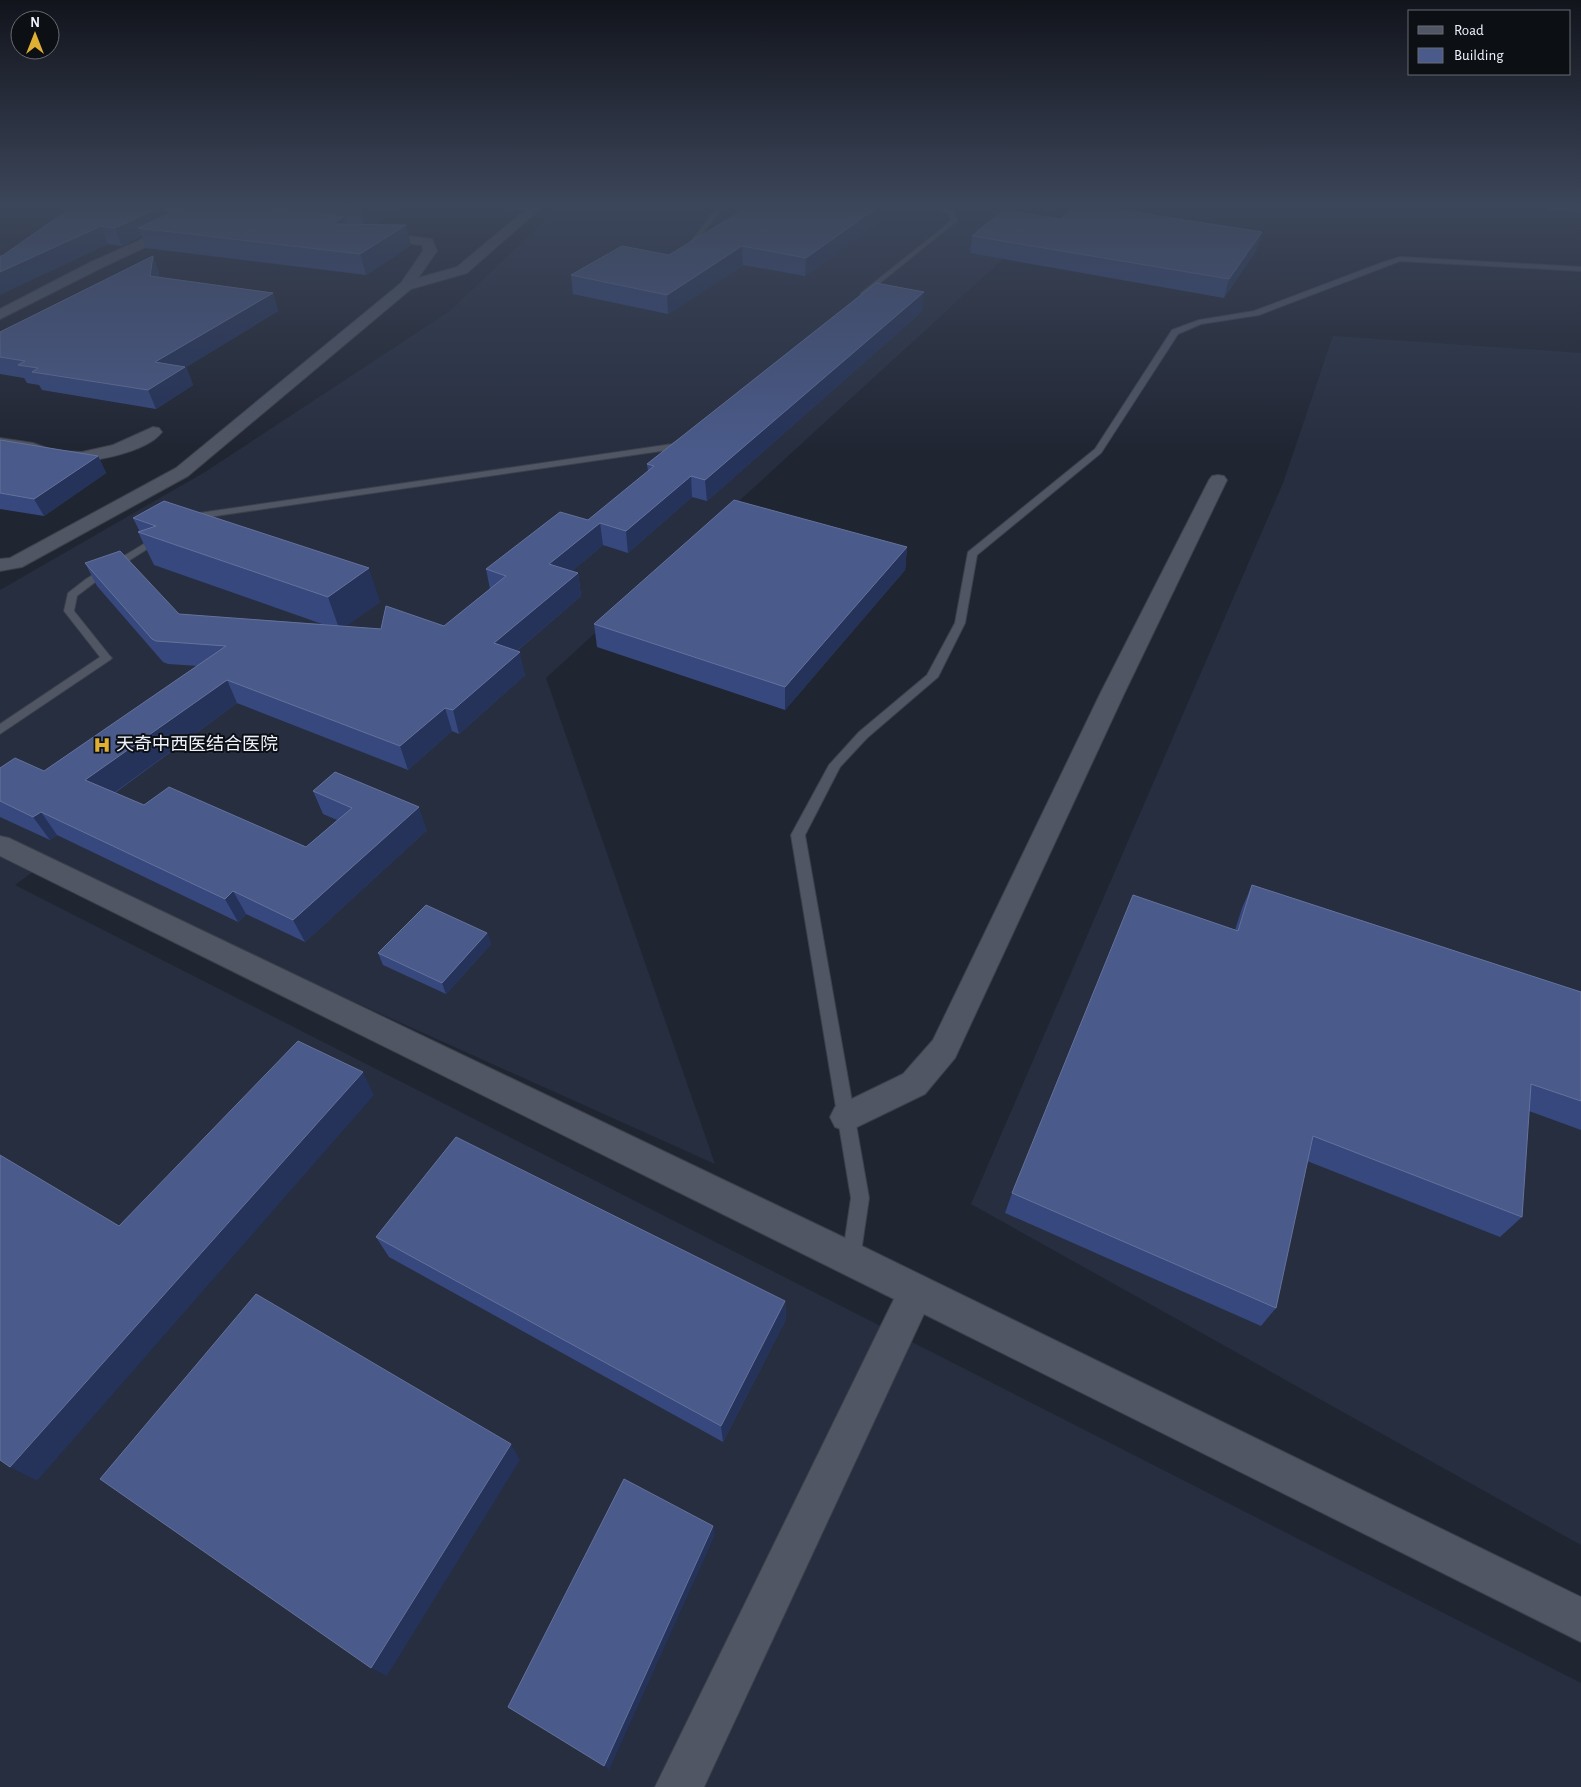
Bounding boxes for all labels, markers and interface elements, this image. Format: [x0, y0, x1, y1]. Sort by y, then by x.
north arrow [10, 10, 60, 60]
legend [1408, 10, 1571, 75]
text: N [30, 16, 40, 30]
text: Road [1454, 23, 1484, 38]
text: Building [1454, 48, 1504, 63]
place label: 天奇中西医结合医院 [116, 734, 278, 754]
hospital icon: 天奇中西医结合医院 [92, 735, 112, 755]

